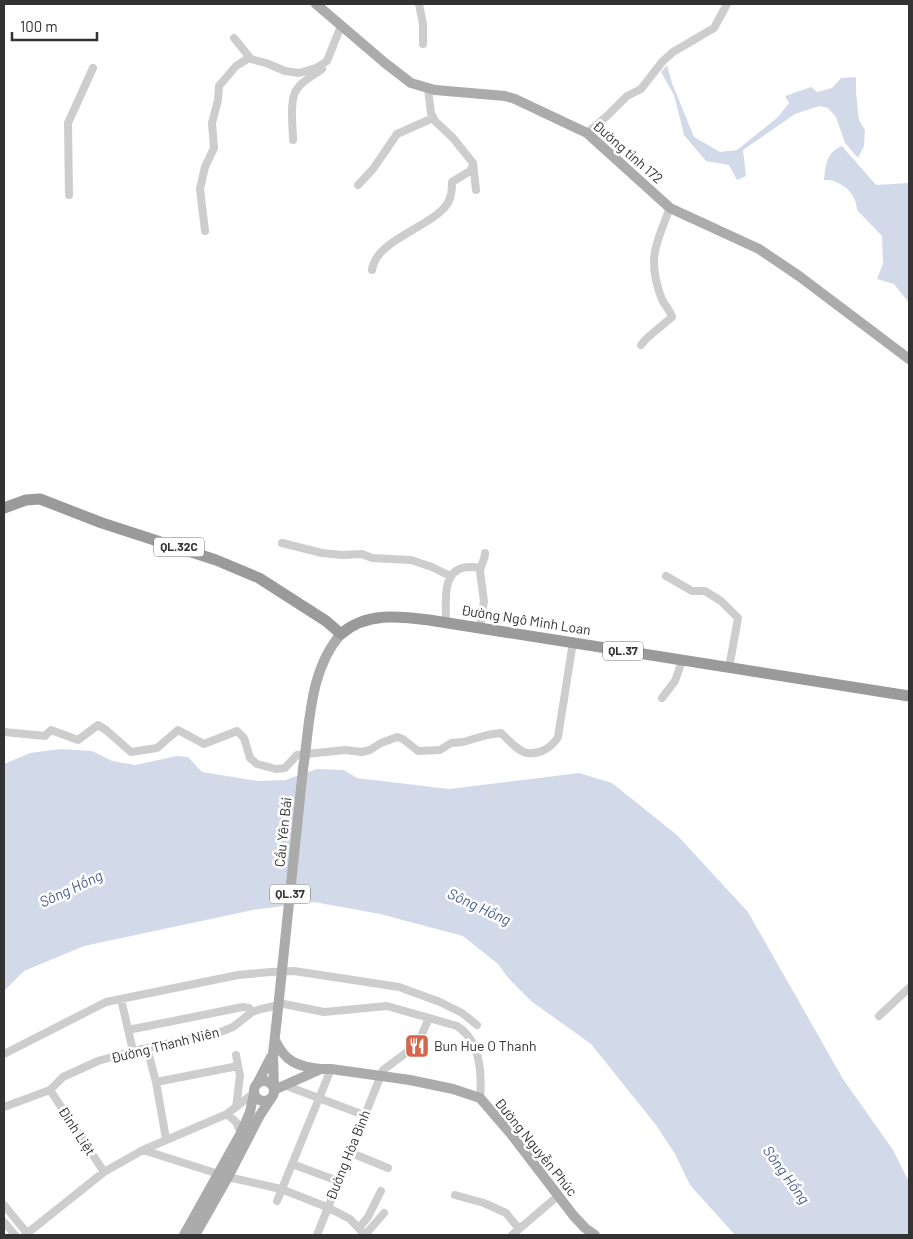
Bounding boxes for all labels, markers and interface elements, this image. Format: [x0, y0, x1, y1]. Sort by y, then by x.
scale bar [12, 10, 98, 42]
text: 100 m [20, 17, 58, 35]
street label: Đường tỉnh 172 [590, 117, 667, 187]
road number: QL.32C [154, 538, 204, 556]
street label: Đường Ngô Minh Loan [460, 601, 592, 638]
road number: QL.37 [603, 641, 643, 660]
street label: Cầu Yên Bái [270, 796, 295, 868]
water label: Sông Hồng [36, 866, 105, 911]
road number: QL.37 [270, 884, 310, 904]
water label: Sông Hồng [445, 884, 514, 929]
street label: Đường Thanh Niên [109, 1023, 221, 1066]
restaurant icon: Bun Hue O Thanh [404, 1033, 430, 1059]
place label: Bun Hue O Thanh [434, 1037, 537, 1054]
street label: Đường Nguyễn Phúc [492, 1094, 581, 1199]
street label: Đinh Liệt [55, 1103, 100, 1158]
street label: Đường Hòa Bình [322, 1107, 373, 1202]
water label: Sông Hồng [760, 1142, 814, 1207]

